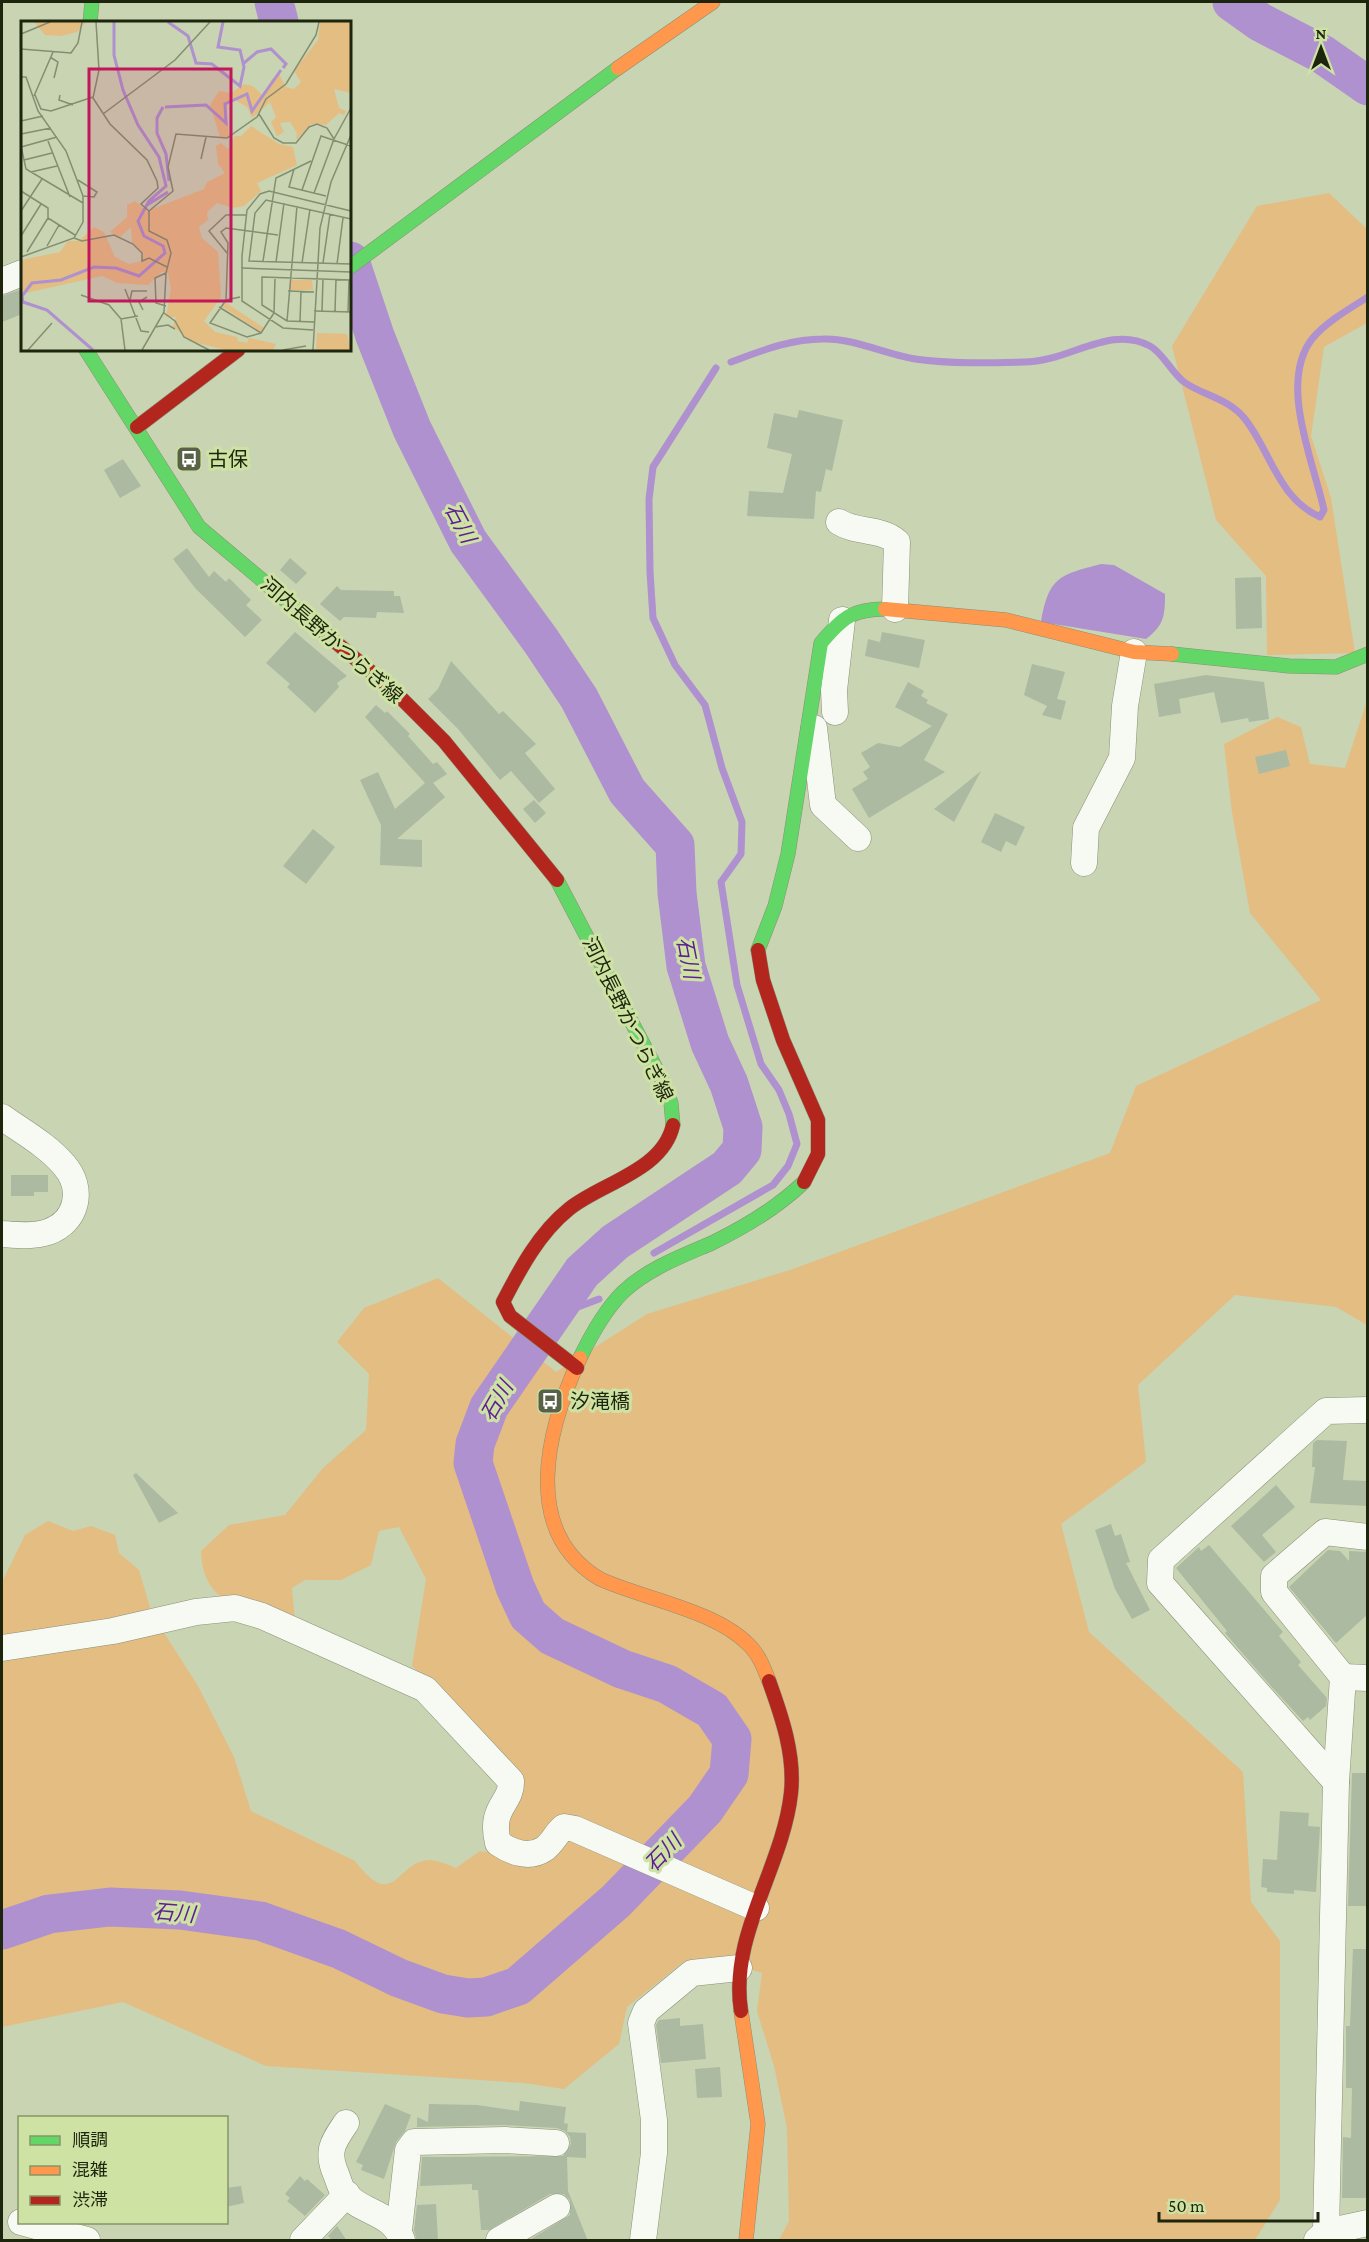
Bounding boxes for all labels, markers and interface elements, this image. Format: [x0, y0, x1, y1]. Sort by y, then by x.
north arrow [1291, 18, 1351, 78]
inset map [21, 21, 351, 351]
text: N [1316, 25, 1327, 42]
bus stop icon: 古保 [174, 444, 204, 474]
place label: 古保 [208, 448, 248, 470]
water label: 石川 [440, 499, 481, 549]
street label: 河内長野かつらぎ線 [257, 573, 407, 707]
street label: 河内長野かつらぎ線 [579, 933, 677, 1105]
water label: 石川 [672, 935, 704, 983]
water label: 石川 [476, 1375, 519, 1425]
bus stop icon: 汐滝橋 [535, 1386, 565, 1416]
place label: 汐滝橋 [570, 1390, 630, 1412]
water label: 石川 [640, 1828, 688, 1876]
water label: 石川 [152, 1899, 198, 1927]
legend [18, 2116, 228, 2224]
text: 順調 [72, 2130, 108, 2150]
text: 混雑 [72, 2160, 108, 2180]
scale bar [1159, 2185, 1318, 2223]
text: 渋滞 [72, 2190, 108, 2210]
text: 50 m [1168, 2196, 1205, 2216]

